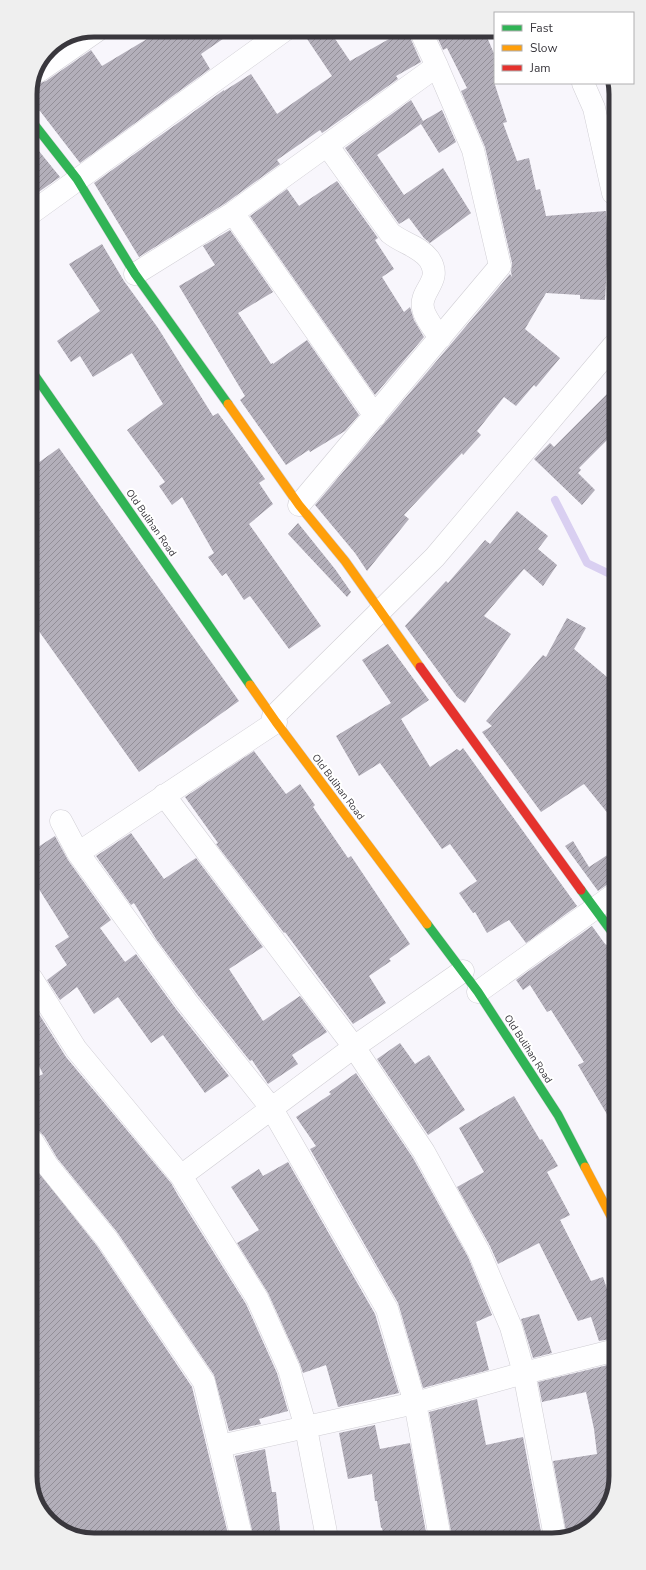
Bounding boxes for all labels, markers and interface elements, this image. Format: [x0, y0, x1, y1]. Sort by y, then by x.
legend [494, 12, 634, 84]
text: Fast [530, 20, 553, 36]
text: Slow [530, 40, 558, 56]
text: Jam [529, 60, 551, 76]
street label: Old Bulihan Road [123, 487, 180, 560]
street label: Old Bulihan Road [309, 751, 367, 823]
street label: Old Bulihan Road [501, 1012, 556, 1086]

